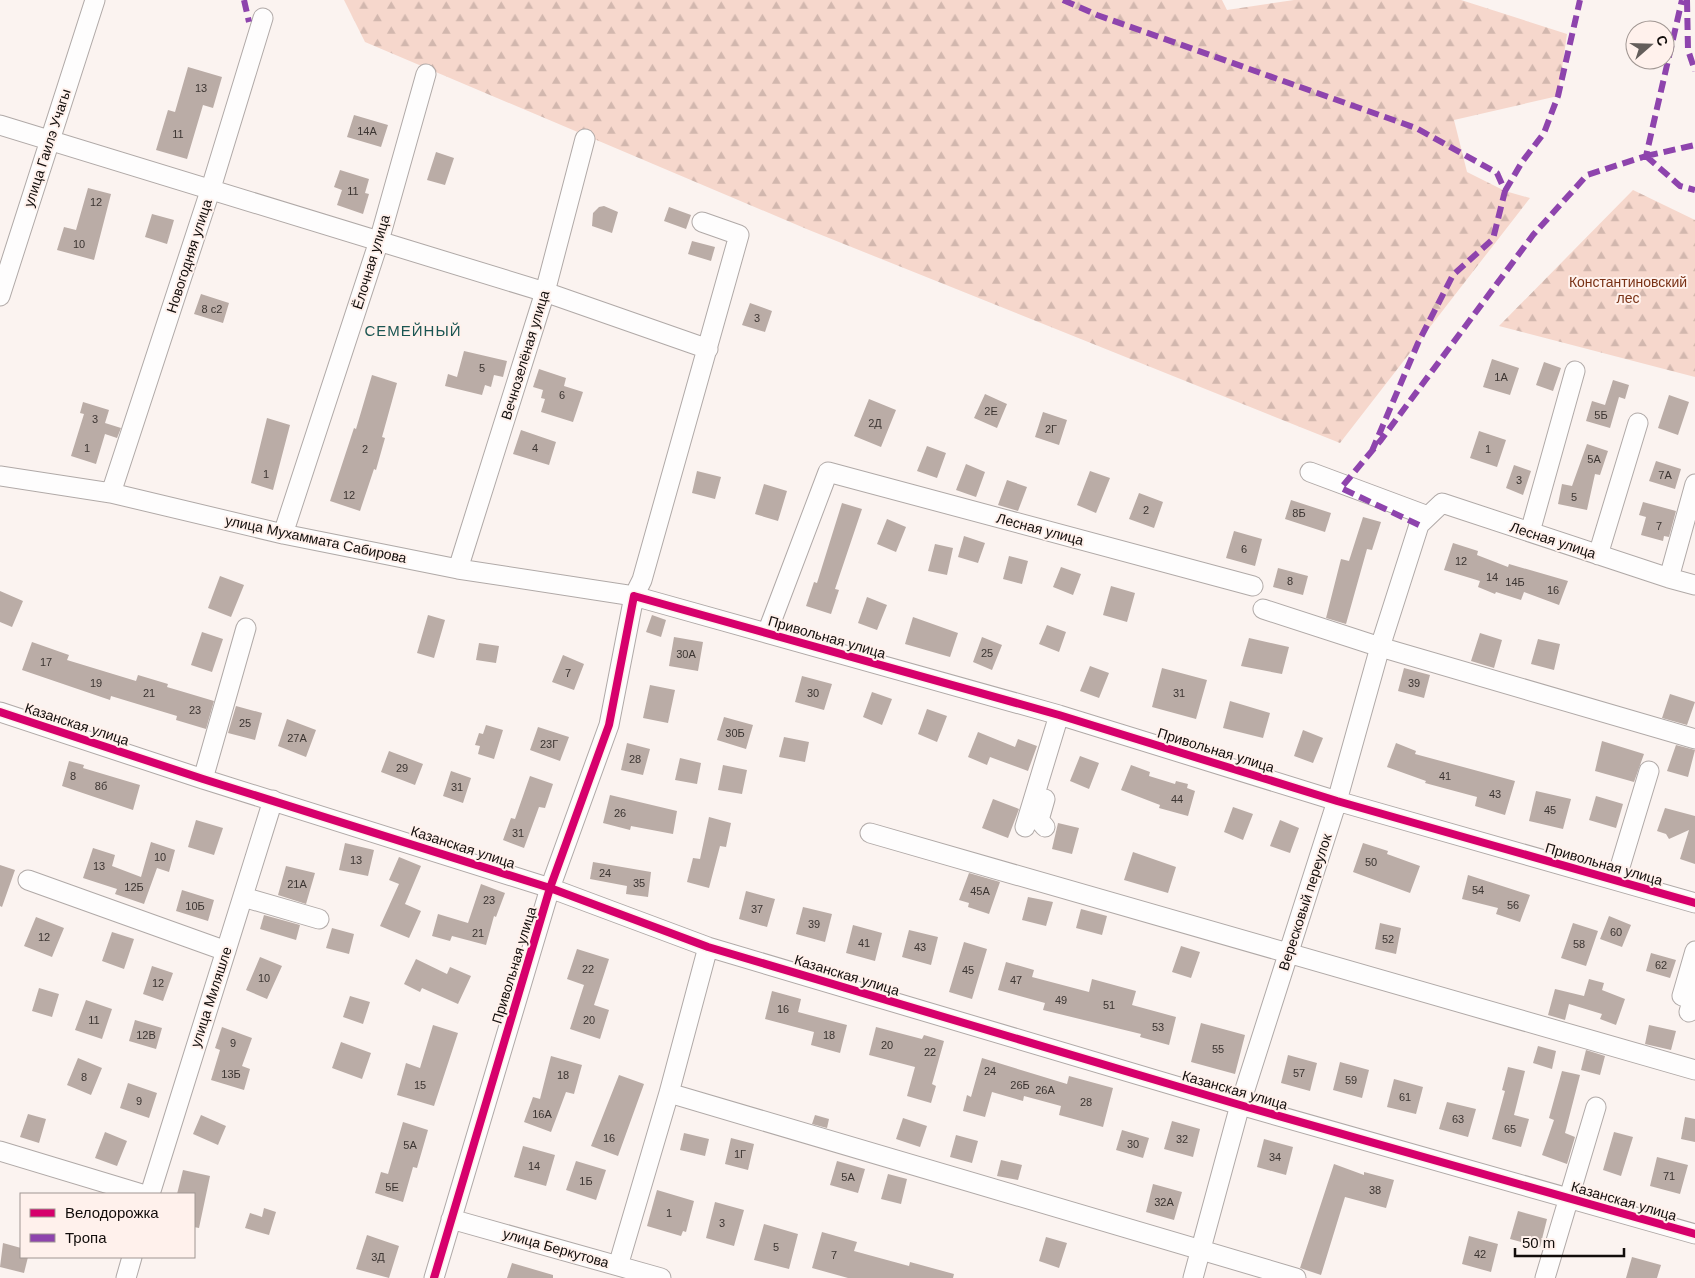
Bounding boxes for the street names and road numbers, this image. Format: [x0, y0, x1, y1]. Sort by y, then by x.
street label: улица Гаилэ Учагы [20, 87, 74, 209]
street label: Новогодняя улица [163, 197, 215, 315]
street label: Ёлочная улица [349, 213, 393, 311]
street label: Вечнозелёная улица [498, 288, 552, 422]
street label: Лесная улица [995, 510, 1085, 548]
street label: улица Мухаммата Сабирова [224, 512, 408, 566]
street label: Лесная улица [1508, 519, 1598, 561]
street label: Привольная улица [766, 613, 888, 661]
street label: Казанская улица [23, 700, 131, 748]
street label: Привольная улица [1156, 725, 1277, 775]
street label: Казанская улица [409, 823, 517, 871]
street label: Вересковый переулок [1275, 831, 1335, 972]
street label: Привольная улица [1543, 840, 1665, 888]
street label: Привольная улица [489, 904, 539, 1025]
street label: улица Миляшле [187, 944, 235, 1049]
street label: Казанская улица [793, 951, 902, 999]
street label: Казанская улица [1180, 1067, 1290, 1113]
street label: Казанская улица [1569, 1178, 1679, 1224]
street label: улица Беркутова [501, 1225, 611, 1271]

